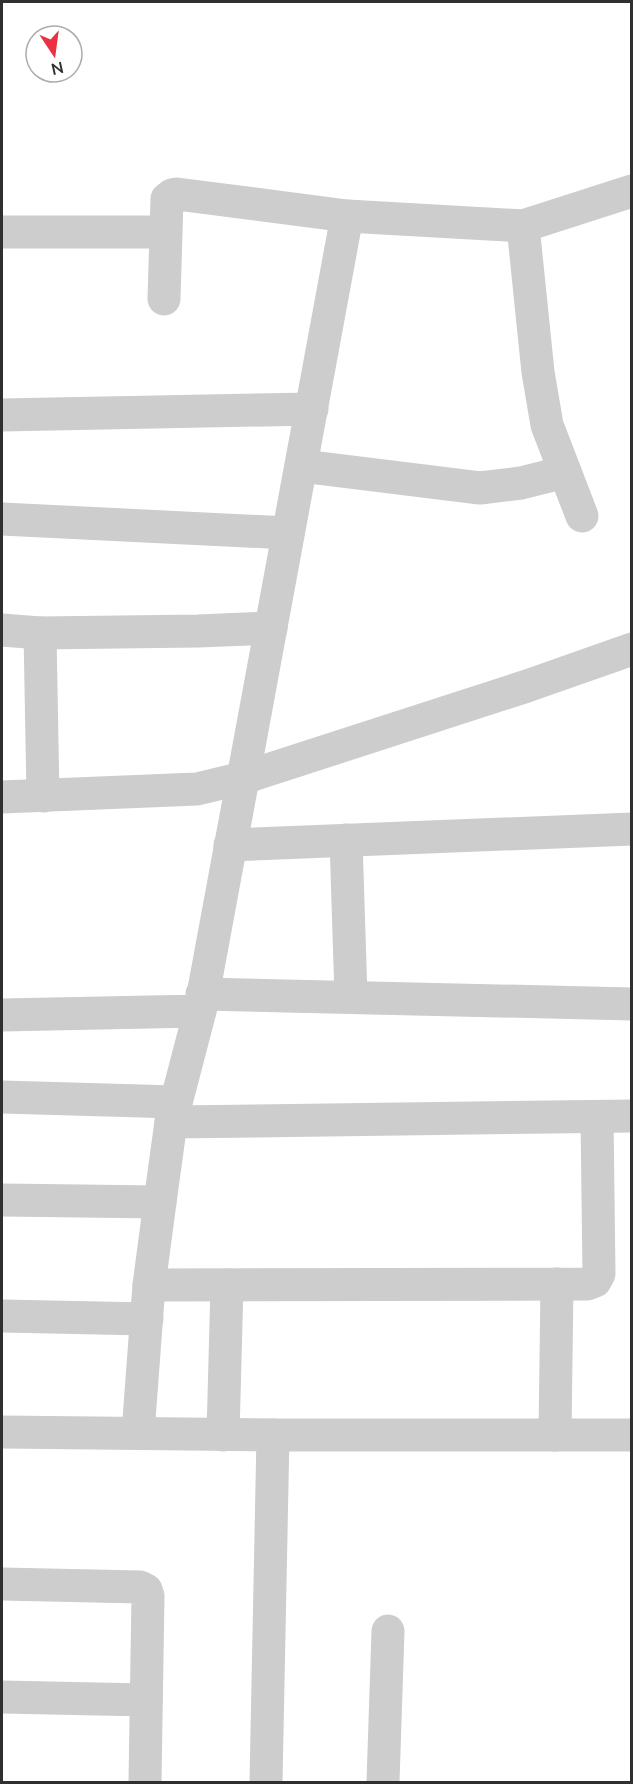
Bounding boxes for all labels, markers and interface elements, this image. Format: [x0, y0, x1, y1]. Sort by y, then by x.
north arrow [24, 24, 84, 84]
text: N [49, 58, 66, 80]

